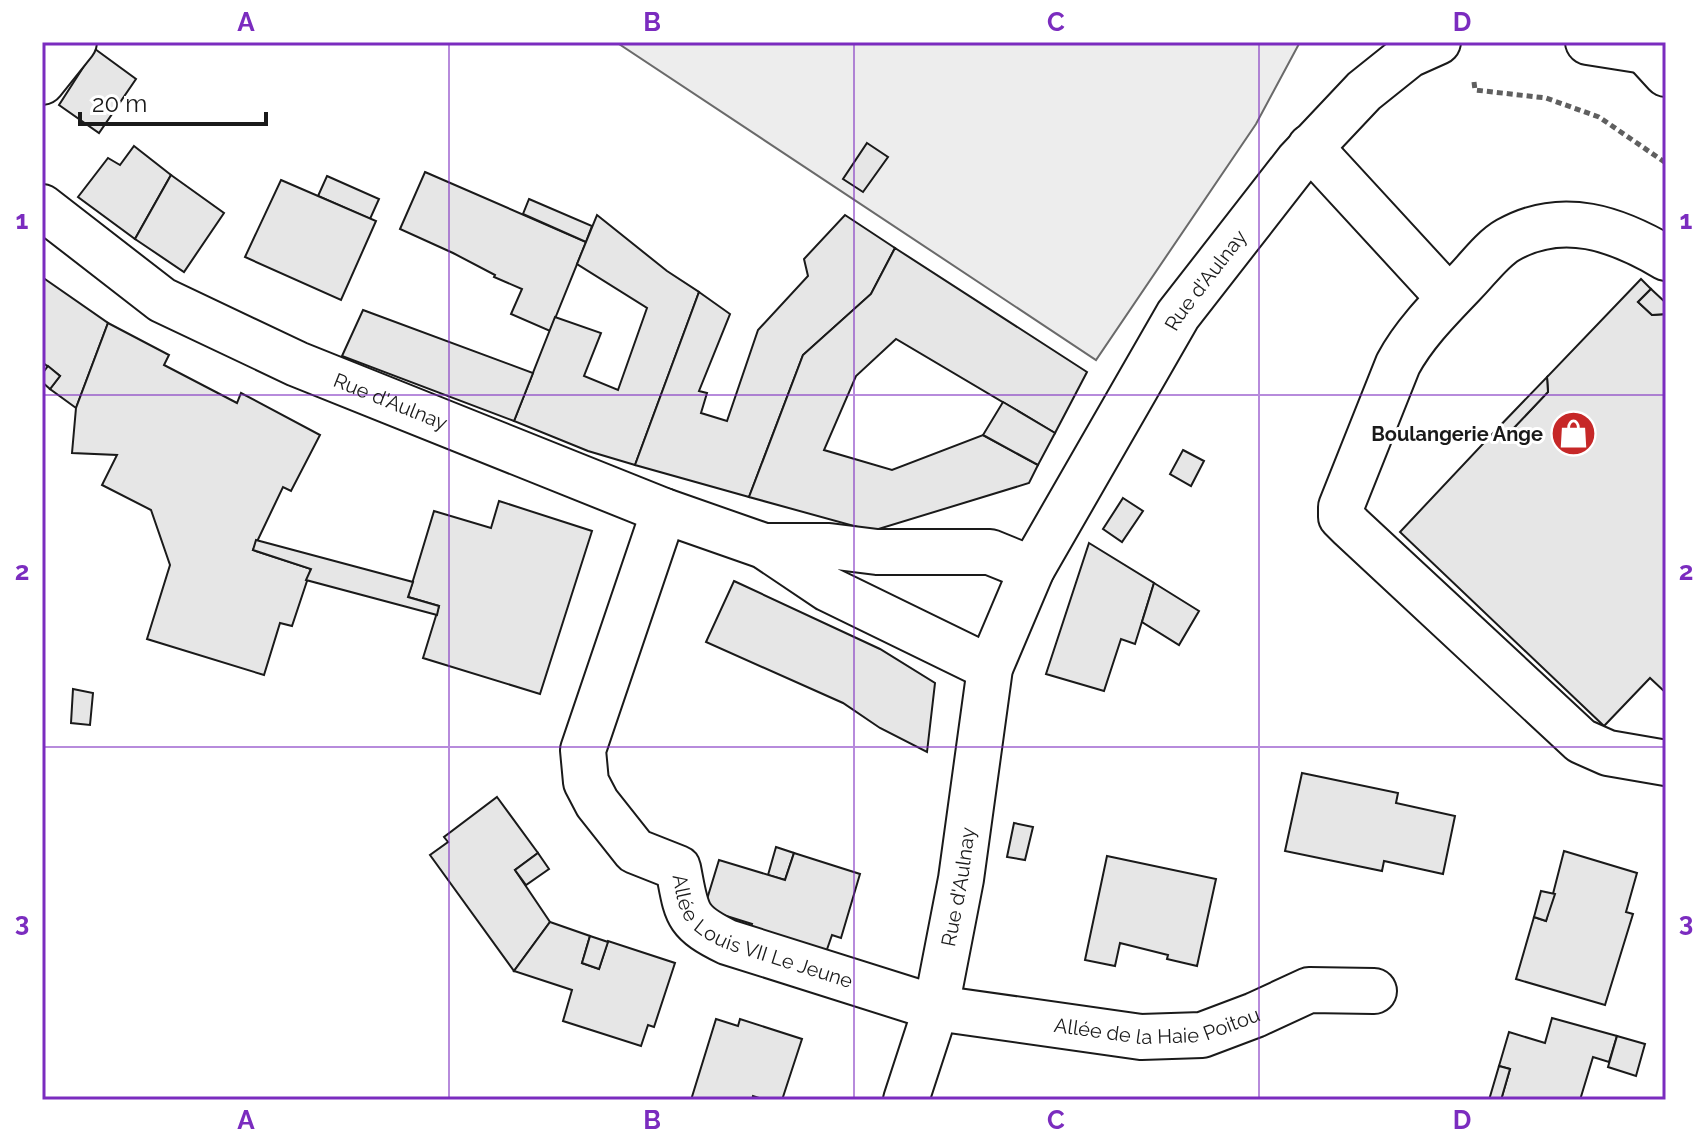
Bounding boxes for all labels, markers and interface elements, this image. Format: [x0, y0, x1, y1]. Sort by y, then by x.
text: A [237, 7, 255, 37]
text: B [643, 7, 661, 37]
text: C [1047, 7, 1065, 37]
text: D [1453, 7, 1471, 37]
scale bar [80, 76, 266, 126]
text: 20 m [92, 89, 147, 118]
text: 1 [16, 205, 29, 235]
text: 1 [1680, 205, 1693, 235]
street label: Rue d'Aulnay [1160, 225, 1252, 335]
street label: Rue d'Aulnay [330, 368, 451, 435]
shop icon: Boulangerie Ange [1550, 410, 1598, 458]
place label: Boulangerie Ange [1371, 422, 1543, 446]
text: 2 [15, 556, 29, 586]
text: 2 [1679, 556, 1693, 586]
street label: Rue d'Aulnay [936, 826, 980, 948]
street label: Allée Louis VII Le Jeune [667, 872, 856, 993]
text: 3 [15, 907, 29, 937]
text: 3 [1679, 907, 1693, 937]
street label: Allée de la Haie Poitou [1053, 1002, 1263, 1049]
text: A [237, 1105, 255, 1135]
text: B [643, 1105, 661, 1135]
text: C [1047, 1105, 1065, 1135]
text: D [1453, 1105, 1471, 1135]

